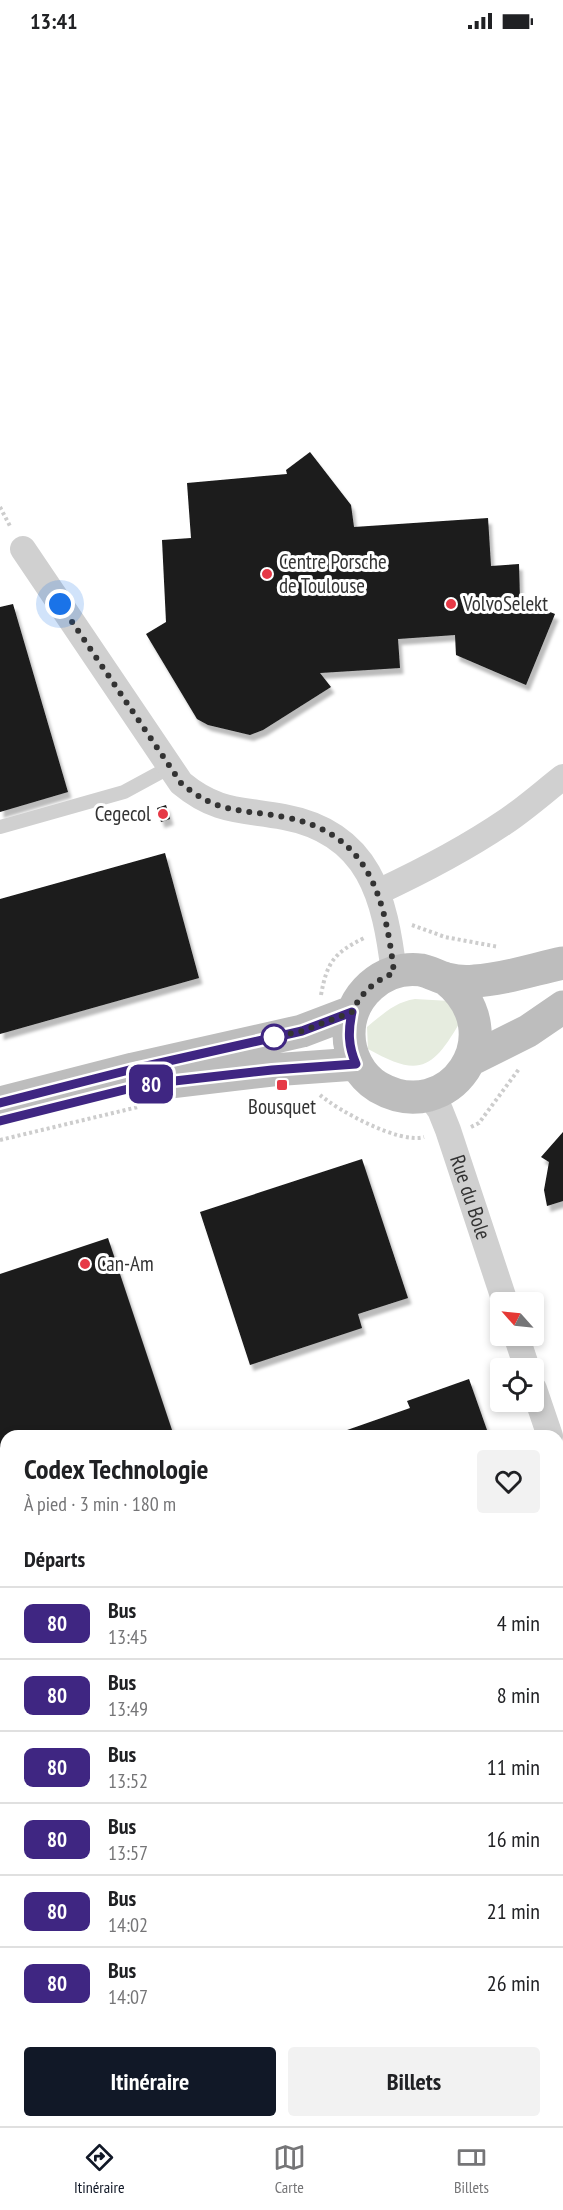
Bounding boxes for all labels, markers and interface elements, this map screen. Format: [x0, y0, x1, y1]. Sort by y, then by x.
text: 13:41 [30, 7, 78, 35]
place label: Centre Porsche de Toulouse [279, 548, 387, 599]
marker: Centre Porsche de Toulouse [260, 567, 274, 581]
your location [45, 589, 75, 619]
place label: VolvoSelekt [462, 590, 548, 617]
marker: VolvoSelekt [444, 597, 458, 611]
place label: Cegecol [95, 800, 151, 827]
marker: Cegecol [156, 807, 170, 821]
unlabelled marker [261, 1024, 287, 1050]
line badge: 80 [124, 1064, 178, 1104]
text: 80 [141, 1071, 161, 1098]
marker: Bousquet [275, 1078, 289, 1092]
place label: Bousquet [248, 1093, 316, 1120]
street label: Rue du Bole [444, 1151, 497, 1243]
place label: Can-Am [97, 1250, 154, 1277]
marker: Can-Am [78, 1257, 92, 1271]
north arrow [490, 1292, 544, 1346]
map controls [490, 1292, 544, 1412]
button: locate [490, 1358, 544, 1412]
text: Codex Technologie [24, 1450, 209, 1487]
button: heart [477, 1450, 540, 1513]
text: À pied · 3 min · 180 m [24, 1491, 176, 1517]
text: Départs [24, 1545, 85, 1573]
text: Bus [108, 1596, 136, 1624]
text: 4 min [497, 1609, 540, 1637]
text: 80 [47, 1610, 67, 1637]
text: 13:45 [108, 1624, 148, 1650]
text: Bus [108, 1668, 136, 1696]
text: 8 min [497, 1681, 540, 1709]
text: 80 [47, 1682, 67, 1709]
text: 13:49 [108, 1696, 148, 1722]
text: Bus [108, 1740, 136, 1768]
text: 11 min [487, 1753, 540, 1781]
text: 80 [47, 1754, 67, 1781]
text: 13:52 [108, 1768, 148, 1794]
text: Bus [108, 1812, 136, 1840]
text: 16 min [487, 1825, 540, 1853]
text: 80 [47, 1826, 67, 1853]
text: 13:57 [108, 1840, 148, 1866]
text: Bus [108, 1884, 136, 1912]
text: 21 min [487, 1897, 540, 1925]
text: 80 [47, 1898, 67, 1925]
text: 14:02 [108, 1912, 148, 1938]
text: Bus [108, 1956, 136, 1984]
text: 26 min [487, 1969, 540, 1997]
text: 80 [47, 1970, 67, 1997]
text: 14:07 [108, 1984, 148, 2010]
button: Itinéraire [24, 2047, 276, 2116]
button: Billets [288, 2047, 540, 2116]
tab: Itinéraire [74, 2141, 125, 2197]
tab: Carte [273, 2141, 306, 2197]
tab: Billets [454, 2141, 489, 2197]

